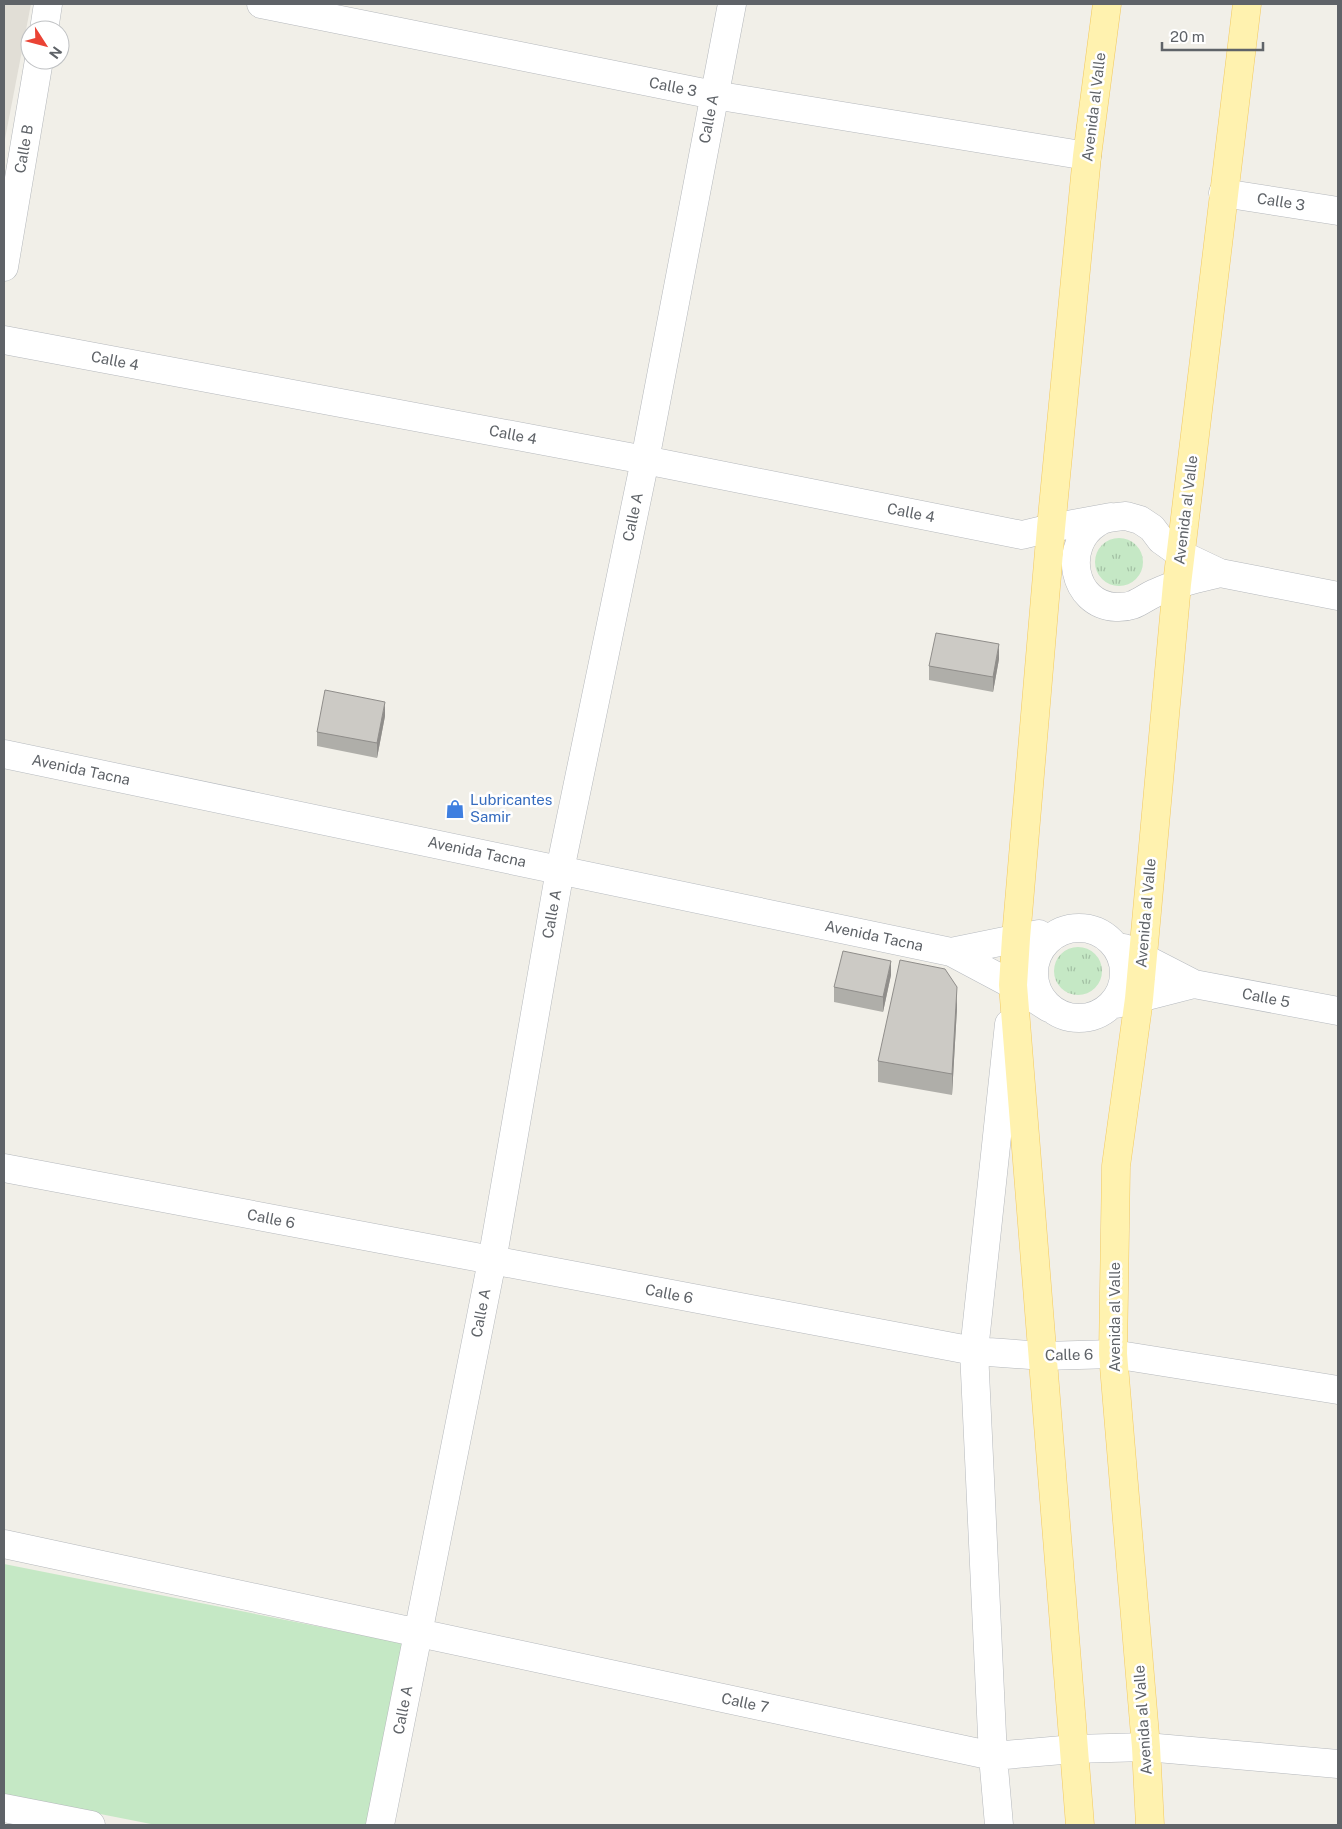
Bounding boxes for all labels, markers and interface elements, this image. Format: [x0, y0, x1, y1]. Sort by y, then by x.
north arrow [20, 20, 70, 70]
scale bar [1162, 20, 1263, 52]
text: 20 m [1170, 28, 1205, 45]
text: N [46, 44, 65, 62]
street label: Avenida al Valle [1078, 51, 1109, 162]
street label: Calle 3 [648, 74, 699, 99]
street label: Calle A [695, 93, 722, 145]
street label: Calle B [11, 123, 36, 175]
street label: Calle 3 [1256, 189, 1306, 214]
street label: Calle 4 [90, 348, 141, 373]
street label: Calle 4 [488, 422, 539, 447]
street label: Avenida al Valle [1170, 454, 1201, 565]
street label: Calle A [619, 490, 646, 543]
street label: Calle 4 [886, 500, 937, 525]
street label: Avenida Tacna [30, 751, 132, 788]
place label: Lubricantes Samir [470, 791, 552, 825]
shop icon: Lubricantes Samir [444, 798, 466, 820]
street label: Avenida Tacna [426, 833, 528, 870]
street label: Avenida al Valle [1132, 858, 1159, 968]
street label: Calle A [539, 888, 564, 940]
street label: Avenida Tacna [823, 917, 925, 954]
street label: Calle 5 [1241, 985, 1292, 1010]
street label: Calle 6 [246, 1206, 296, 1231]
street label: Avenida al Valle [1106, 1262, 1123, 1372]
street label: Calle 6 [644, 1281, 694, 1306]
street label: Calle A [467, 1287, 494, 1339]
street label: Calle 6 [1045, 1346, 1093, 1363]
street label: Avenida al Valle [1130, 1665, 1155, 1775]
street label: Calle A [389, 1684, 416, 1736]
street label: Calle 7 [720, 1689, 770, 1716]

